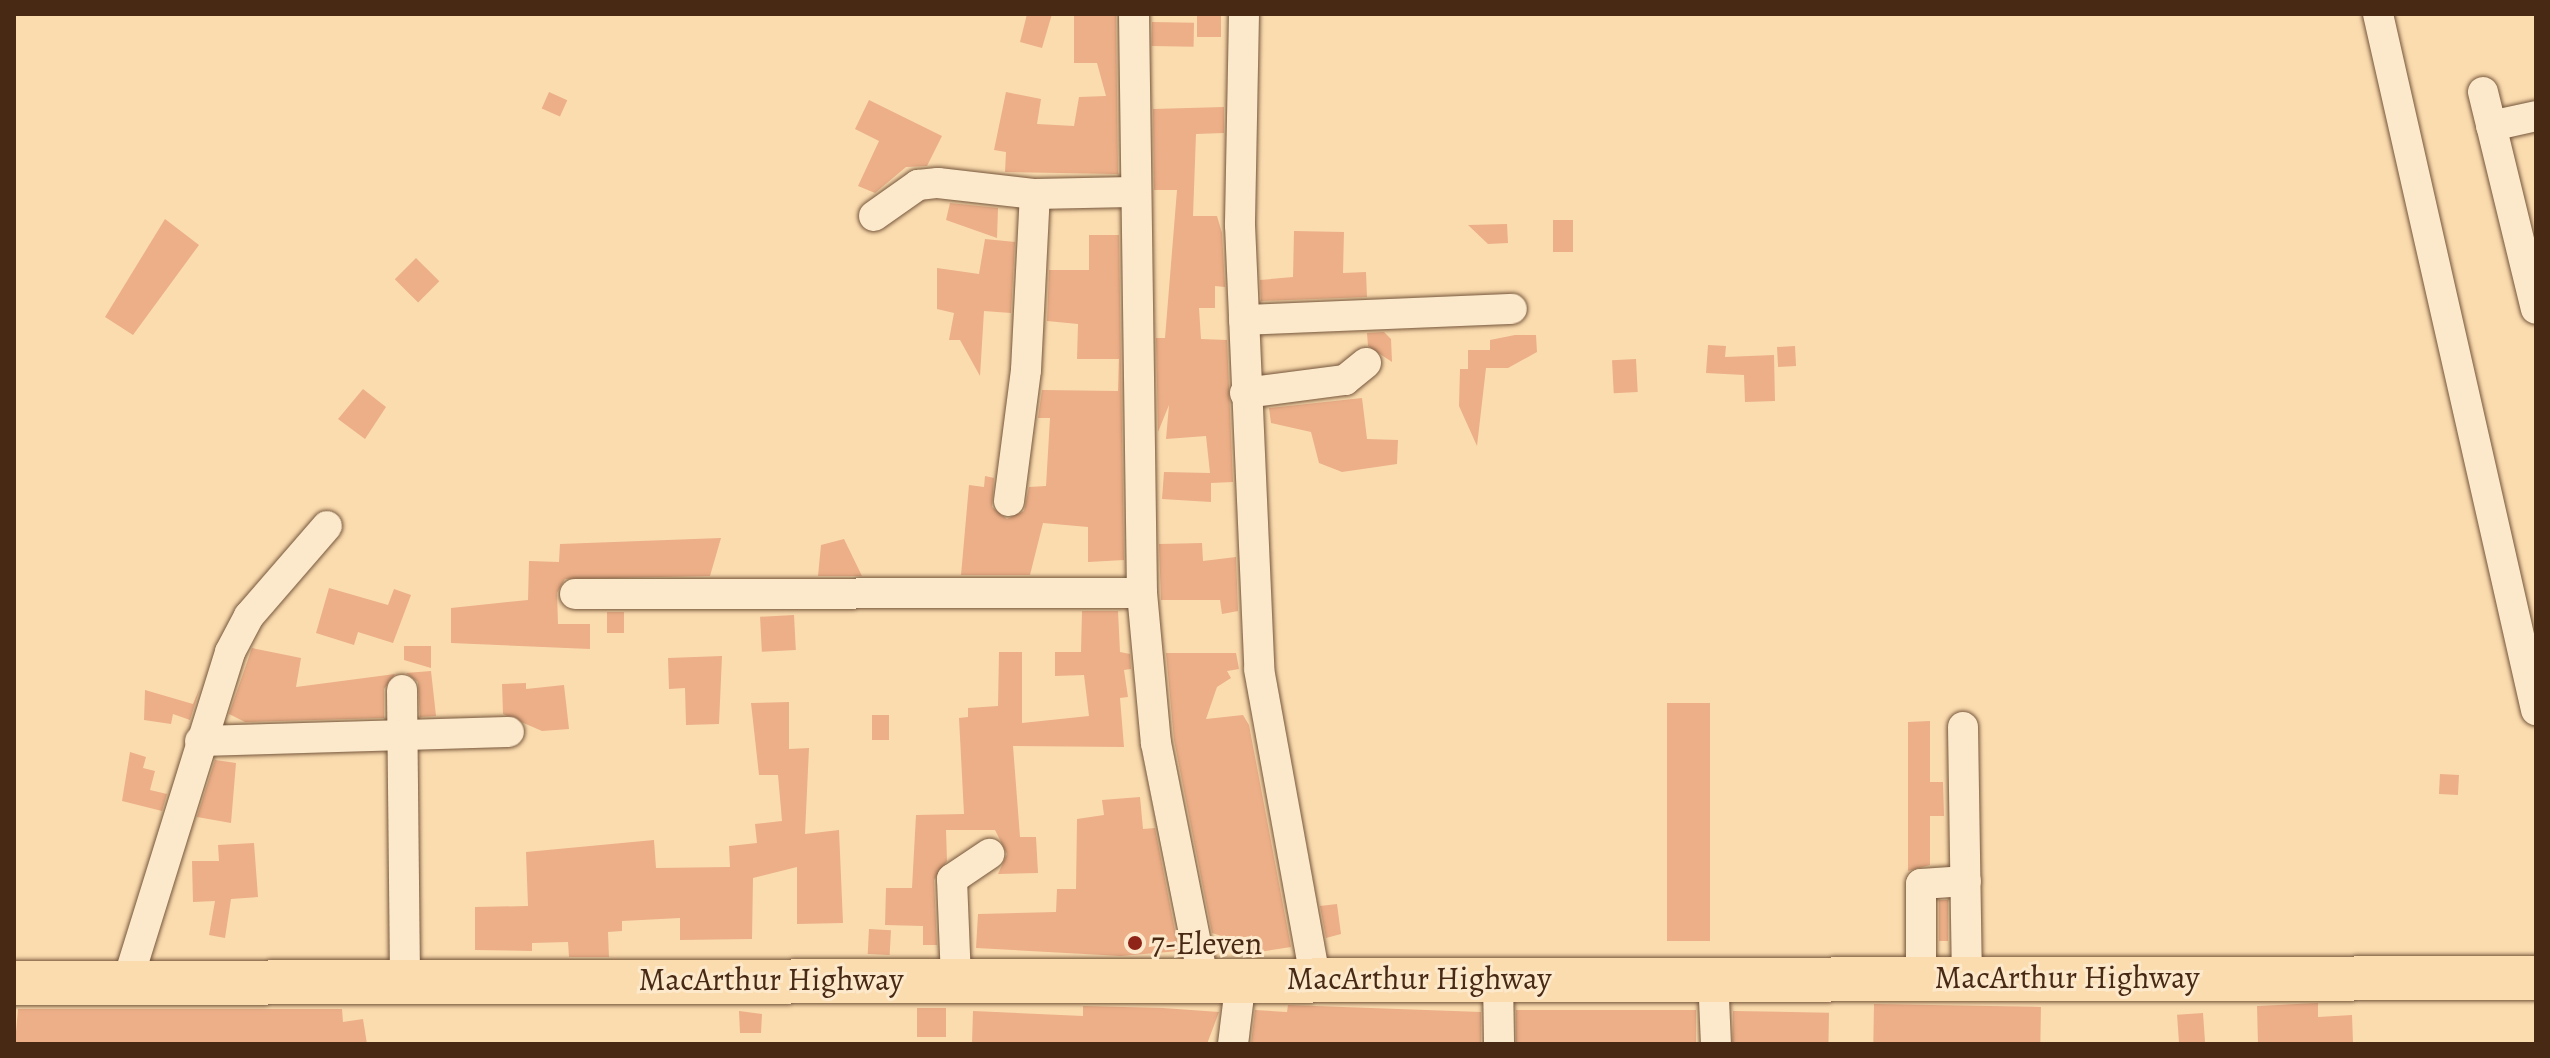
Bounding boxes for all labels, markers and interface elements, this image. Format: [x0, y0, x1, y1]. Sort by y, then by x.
place label: 7-Eleven [1151, 924, 1262, 962]
marker: 7-Eleven [1126, 934, 1144, 952]
street label: MacArthur Highway [1934, 958, 2200, 996]
street label: MacArthur Highway [1286, 959, 1552, 997]
street label: MacArthur Highway [638, 960, 904, 998]

